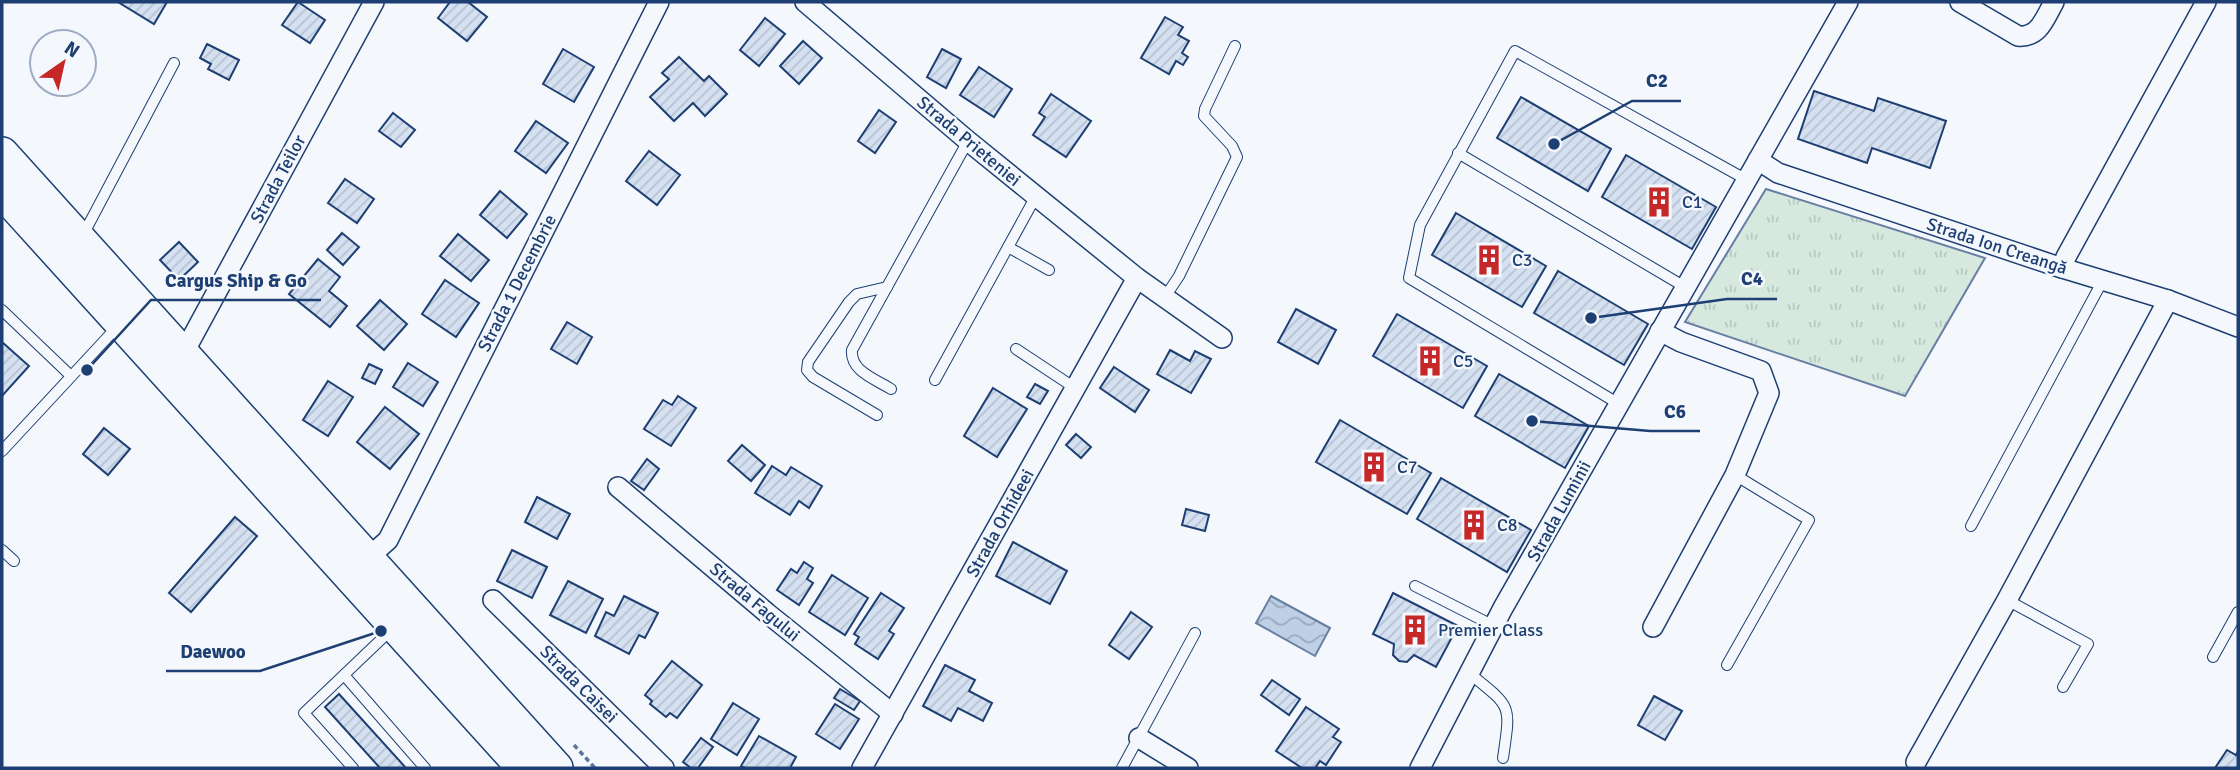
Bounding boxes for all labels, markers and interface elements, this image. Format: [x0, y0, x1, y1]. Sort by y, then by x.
north arrow [28, 28, 98, 98]
text: N [60, 36, 84, 63]
callout: C2 [1632, 61, 1681, 101]
text: C2 [1646, 69, 1668, 93]
street label: Strada Prieteniei [913, 91, 1025, 191]
street label: Strada Teilor [246, 131, 311, 227]
building icon: C1 [1642, 185, 1676, 219]
place label: C1 [1682, 191, 1703, 213]
street label: Strada 1 Decembrie [473, 211, 561, 355]
street label: Strada Ion Creangă [1924, 213, 2070, 279]
building icon: C3 [1472, 243, 1506, 277]
place label: C3 [1512, 249, 1533, 271]
callout: C4 [1727, 259, 1777, 299]
callout: Cargus Ship & Go [151, 260, 321, 300]
text: C4 [1741, 267, 1763, 291]
text: Cargus Ship & Go [165, 269, 307, 293]
building icon: C5 [1413, 344, 1447, 378]
place label: C5 [1453, 350, 1474, 372]
callout: C6 [1650, 391, 1700, 431]
text: C6 [1664, 400, 1686, 424]
building icon: C7 [1357, 450, 1391, 484]
place label: C7 [1397, 456, 1418, 478]
street label: Strada Luminii [1522, 457, 1596, 565]
street label: Strada Orhideei [961, 465, 1039, 581]
building icon: C8 [1457, 508, 1491, 542]
place label: C8 [1497, 514, 1518, 536]
street label: Strada Fagului [705, 558, 805, 646]
building icon: Premier Class [1398, 613, 1432, 647]
place label: Premier Class [1438, 619, 1543, 641]
callout: Daewoo [166, 631, 260, 671]
text: Daewoo [180, 640, 246, 664]
street label: Strada Caisei [536, 641, 622, 727]

